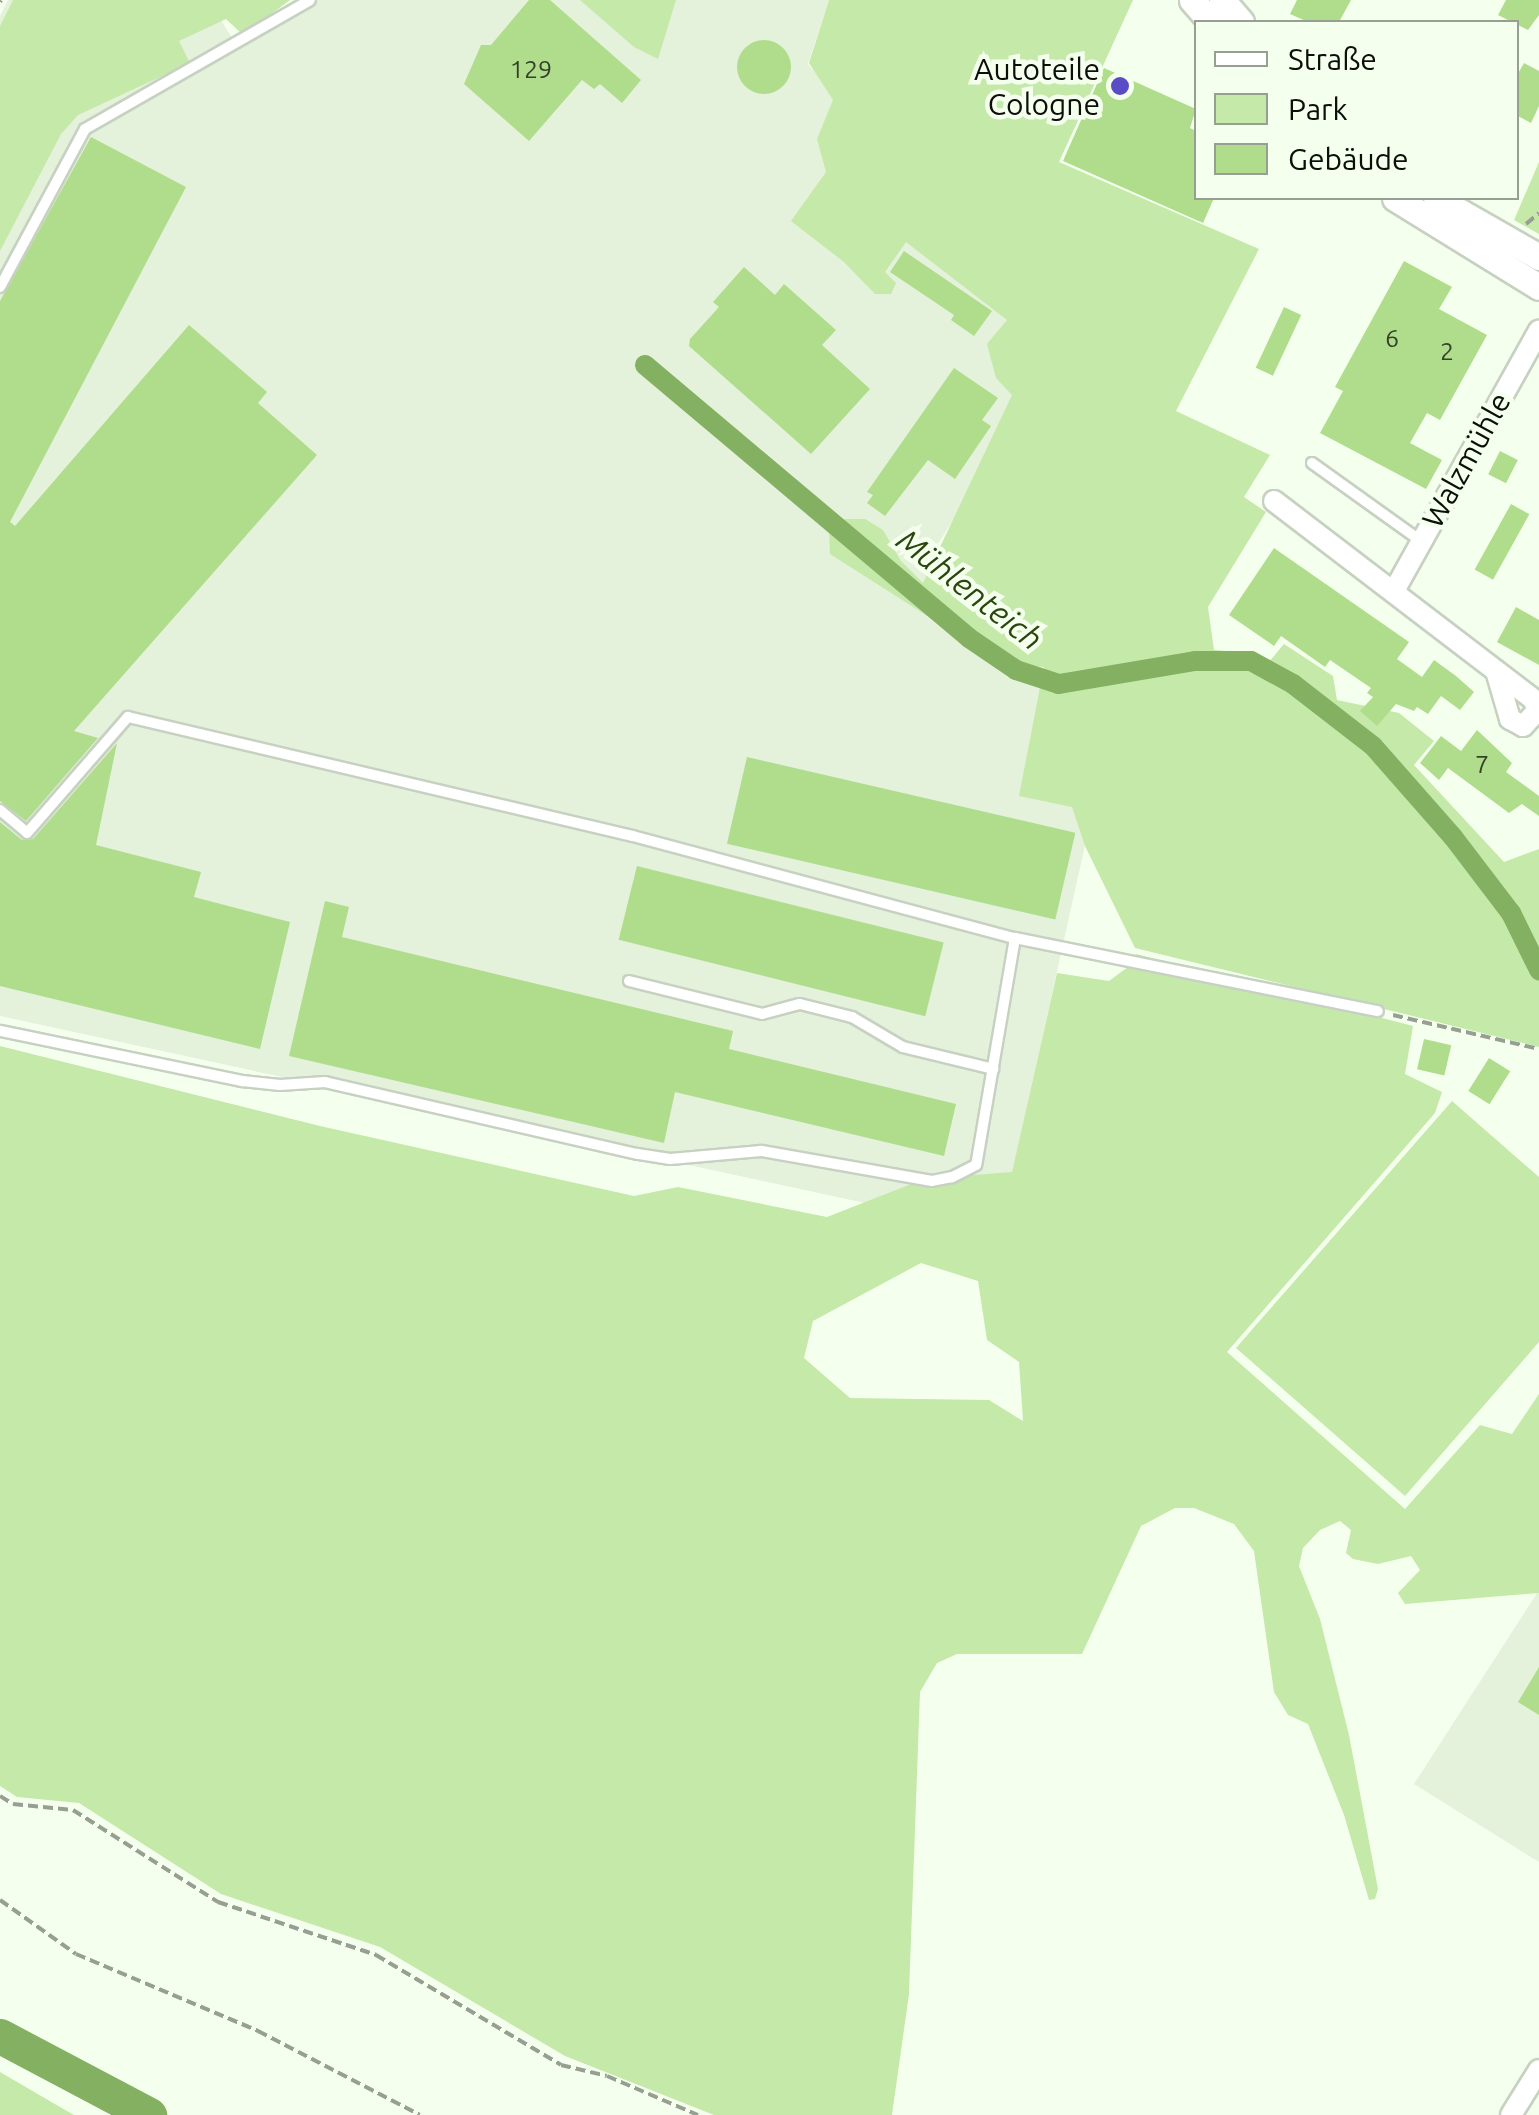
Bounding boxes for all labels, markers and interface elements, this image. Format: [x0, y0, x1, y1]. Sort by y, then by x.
legend [1194, 20, 1519, 200]
text: Straße [1288, 42, 1377, 76]
place label: Autoteile Cologne [974, 51, 1100, 122]
house number: 129 [510, 54, 552, 84]
marker: Autoteile Cologne [1109, 75, 1131, 97]
text: Park [1288, 92, 1348, 126]
text: Gebäude [1288, 142, 1409, 176]
house number: 6 [1385, 323, 1399, 353]
house number: 2 [1440, 336, 1454, 366]
street label: Walzmühle [1414, 386, 1518, 534]
water label: Mühlenteich [890, 520, 1050, 658]
house number: 7 [1475, 749, 1489, 779]

